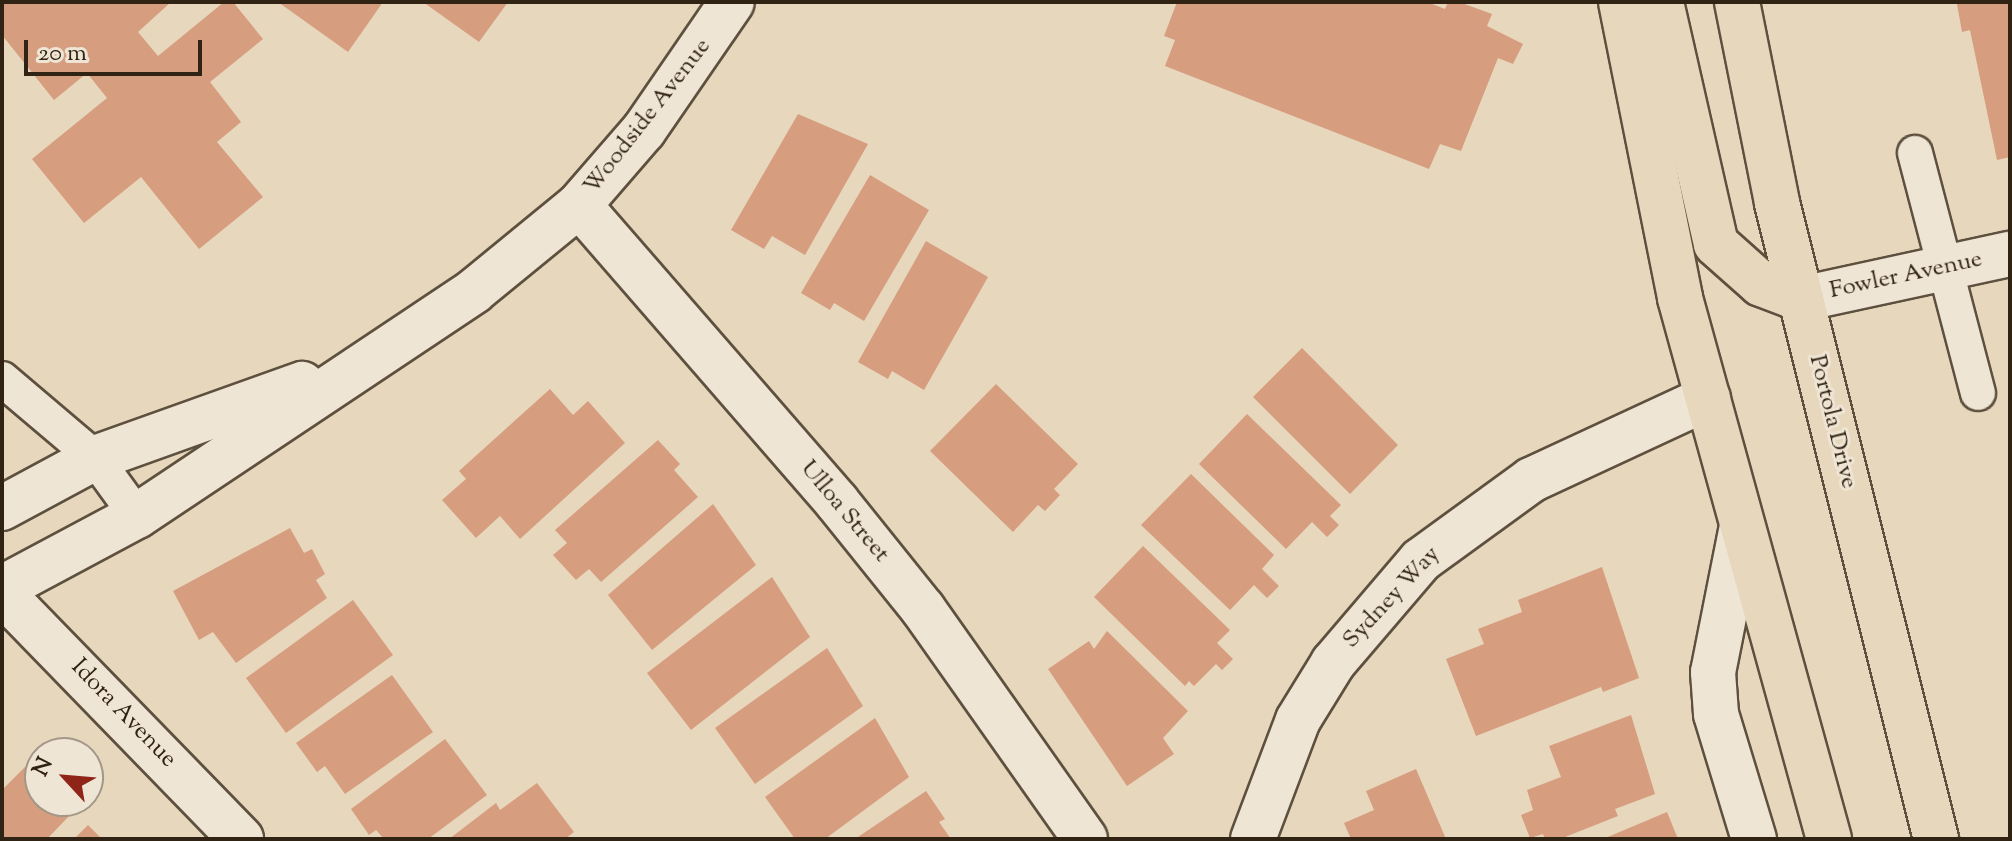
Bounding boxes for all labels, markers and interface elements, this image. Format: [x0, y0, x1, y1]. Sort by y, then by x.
scale bar [28, 24, 206, 74]
street label: Woodside Avenue [578, 33, 718, 201]
text: 20 m [38, 37, 87, 71]
street label: Fowler Avenue [1827, 246, 1985, 306]
street label: Portola Drive [1802, 352, 1862, 492]
street label: Ulloa Street [793, 455, 895, 569]
street label: Sydney Way [1337, 541, 1447, 655]
street label: Idora Avenue [64, 654, 182, 774]
north arrow [24, 737, 104, 817]
text: N [26, 752, 62, 782]

